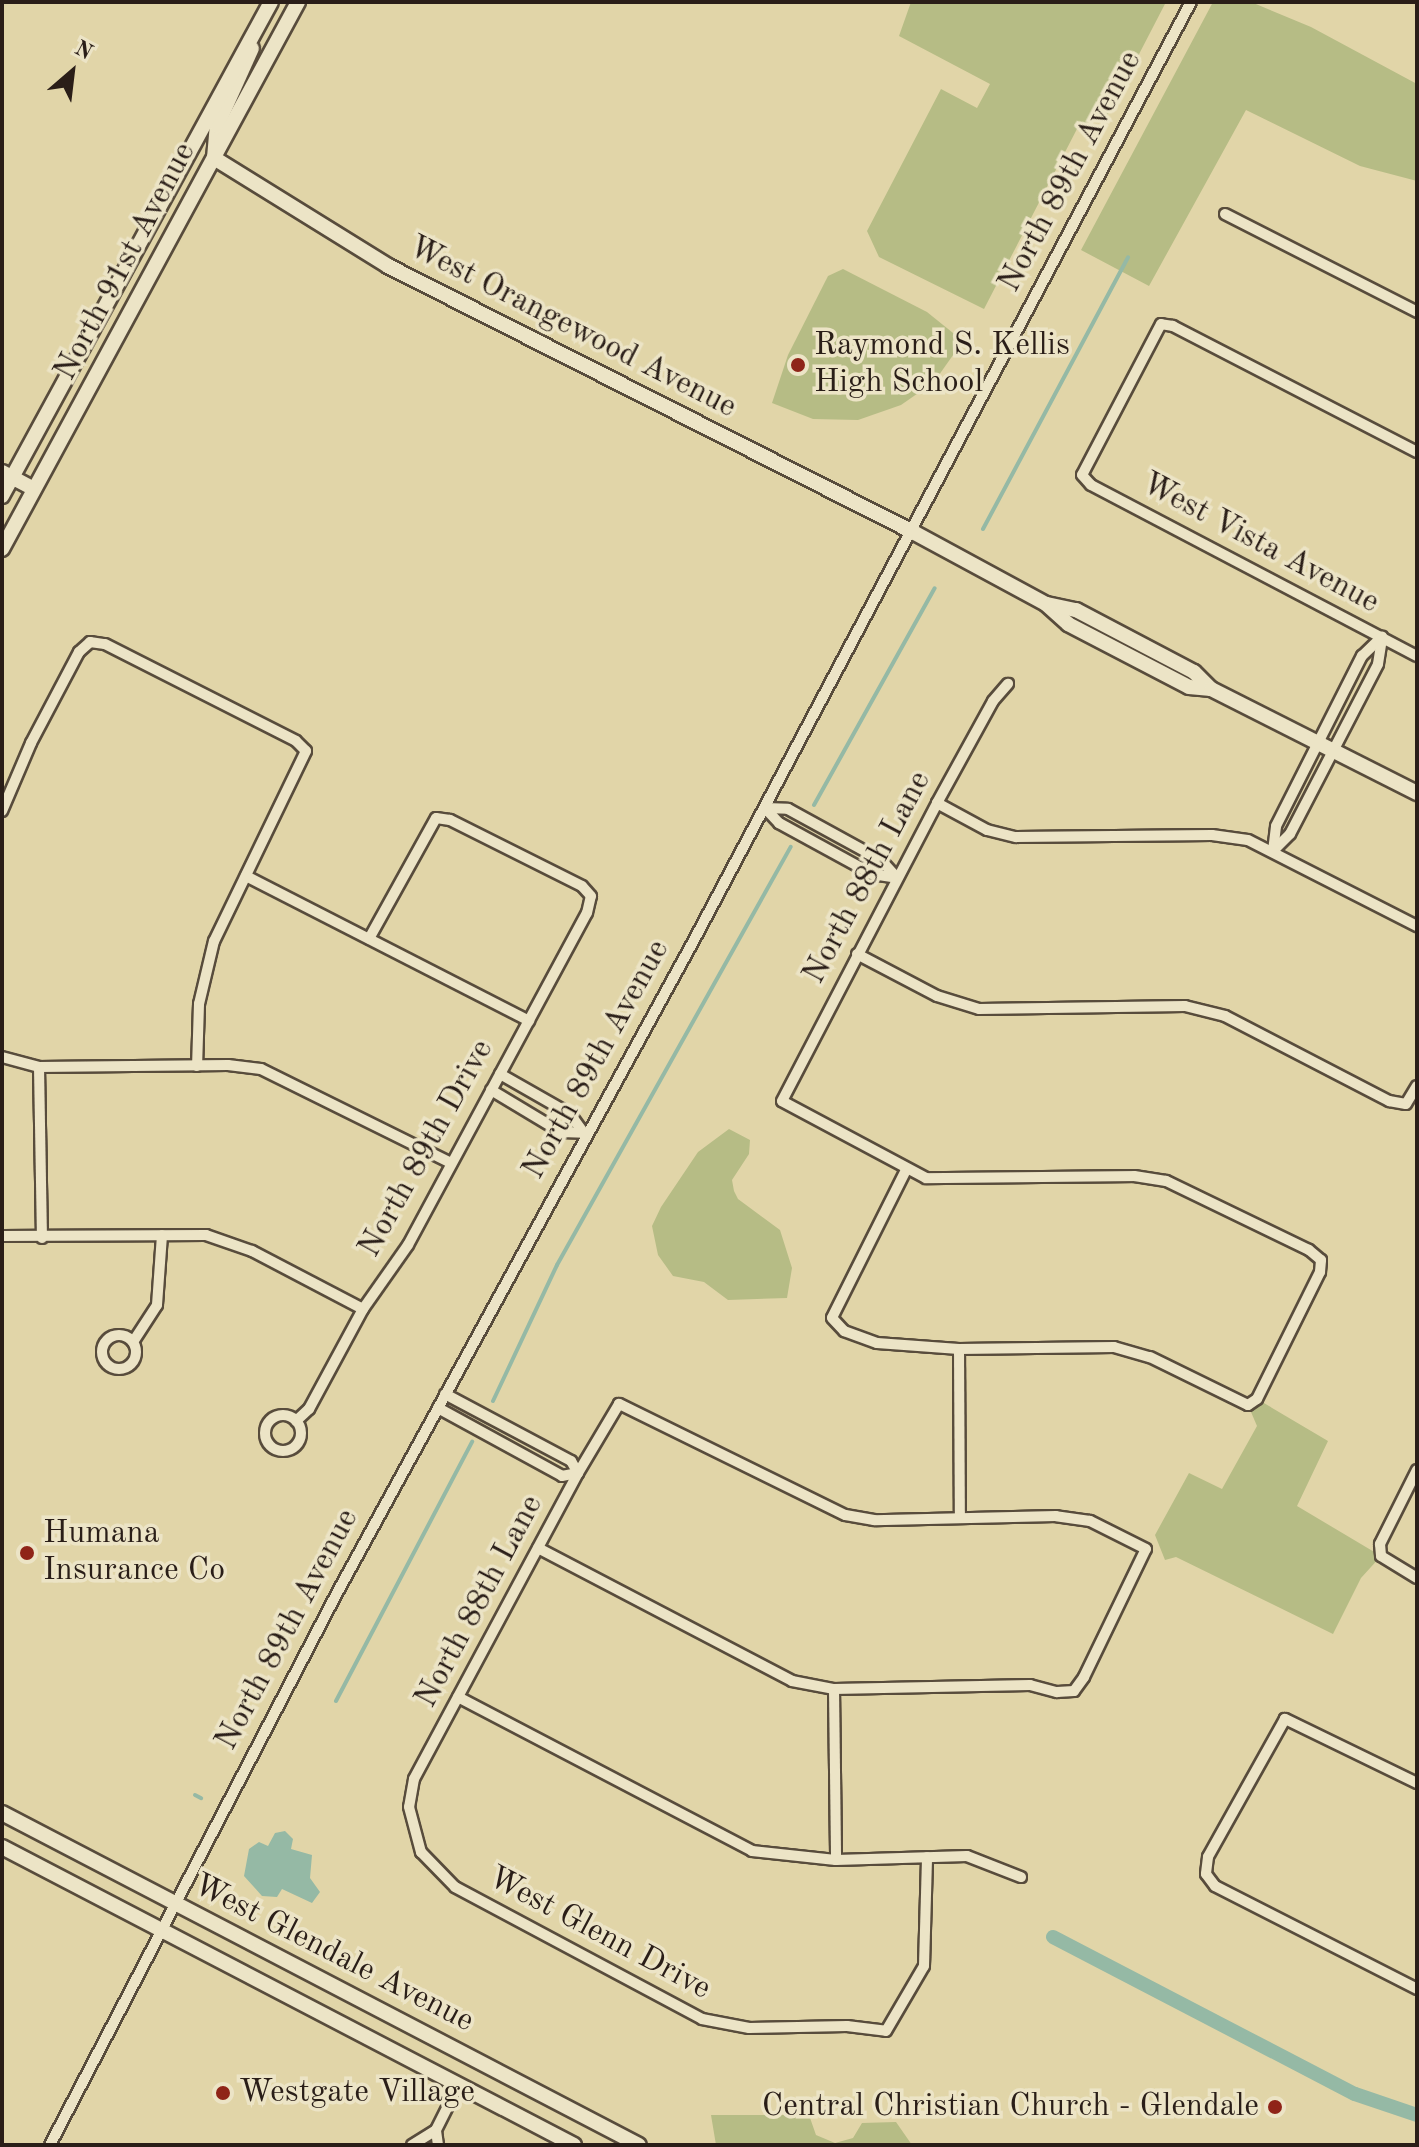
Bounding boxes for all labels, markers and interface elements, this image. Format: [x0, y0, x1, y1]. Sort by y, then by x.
north arrow [32, 32, 112, 112]
text: N [71, 37, 96, 64]
street label: North 89th Avenue [991, 45, 1151, 299]
street label: North 91st Avenue [47, 136, 205, 388]
street label: West Orangewood Avenue [402, 229, 742, 427]
place label: Raymond S. Kellis High School [814, 328, 1070, 403]
marker: Raymond S. Kellis High School [789, 356, 807, 374]
street label: West Vista Avenue [1135, 465, 1385, 623]
street label: North 88th Lane [796, 765, 940, 991]
street label: North 89th Avenue [515, 934, 679, 1186]
street label: North 89th Drive [351, 1034, 503, 1264]
street label: North 88th Lane [408, 1489, 552, 1715]
street label: North 89th Avenue [208, 1503, 368, 1757]
place label: Humana Insurance Co [43, 1516, 225, 1591]
marker: Humana Insurance Co [18, 1544, 36, 1562]
street label: West Glenn Drive [481, 1859, 717, 2009]
street label: West Glendale Avenue [186, 1867, 480, 2041]
place label: Westgate Village [239, 2074, 475, 2112]
marker: Westgate Village [214, 2084, 232, 2102]
place label: Central Christian Church - Glendale [762, 2088, 1259, 2126]
marker: Central Christian Church - Glendale [1266, 2098, 1284, 2116]

